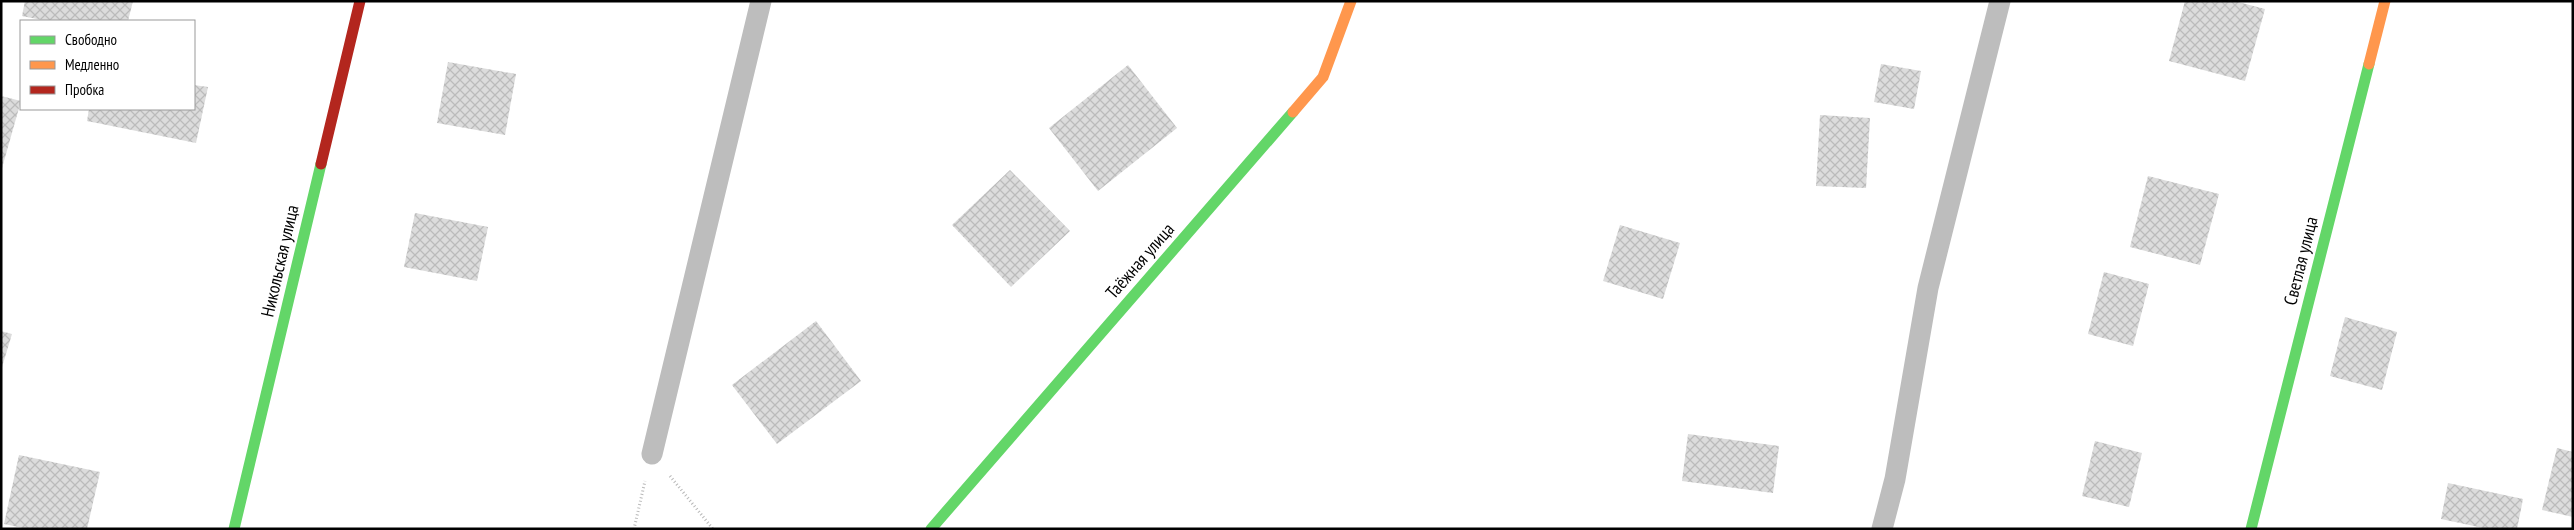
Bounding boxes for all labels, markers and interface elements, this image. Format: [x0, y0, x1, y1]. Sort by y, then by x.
legend [20, 20, 195, 110]
text: Свободно [65, 30, 117, 49]
text: Медленно [65, 55, 119, 74]
text: Пробка [65, 80, 104, 99]
street label: Никольская улица [255, 203, 304, 319]
street label: Светлая улица [2278, 214, 2323, 308]
street label: Таёжная улица [1100, 218, 1179, 303]

